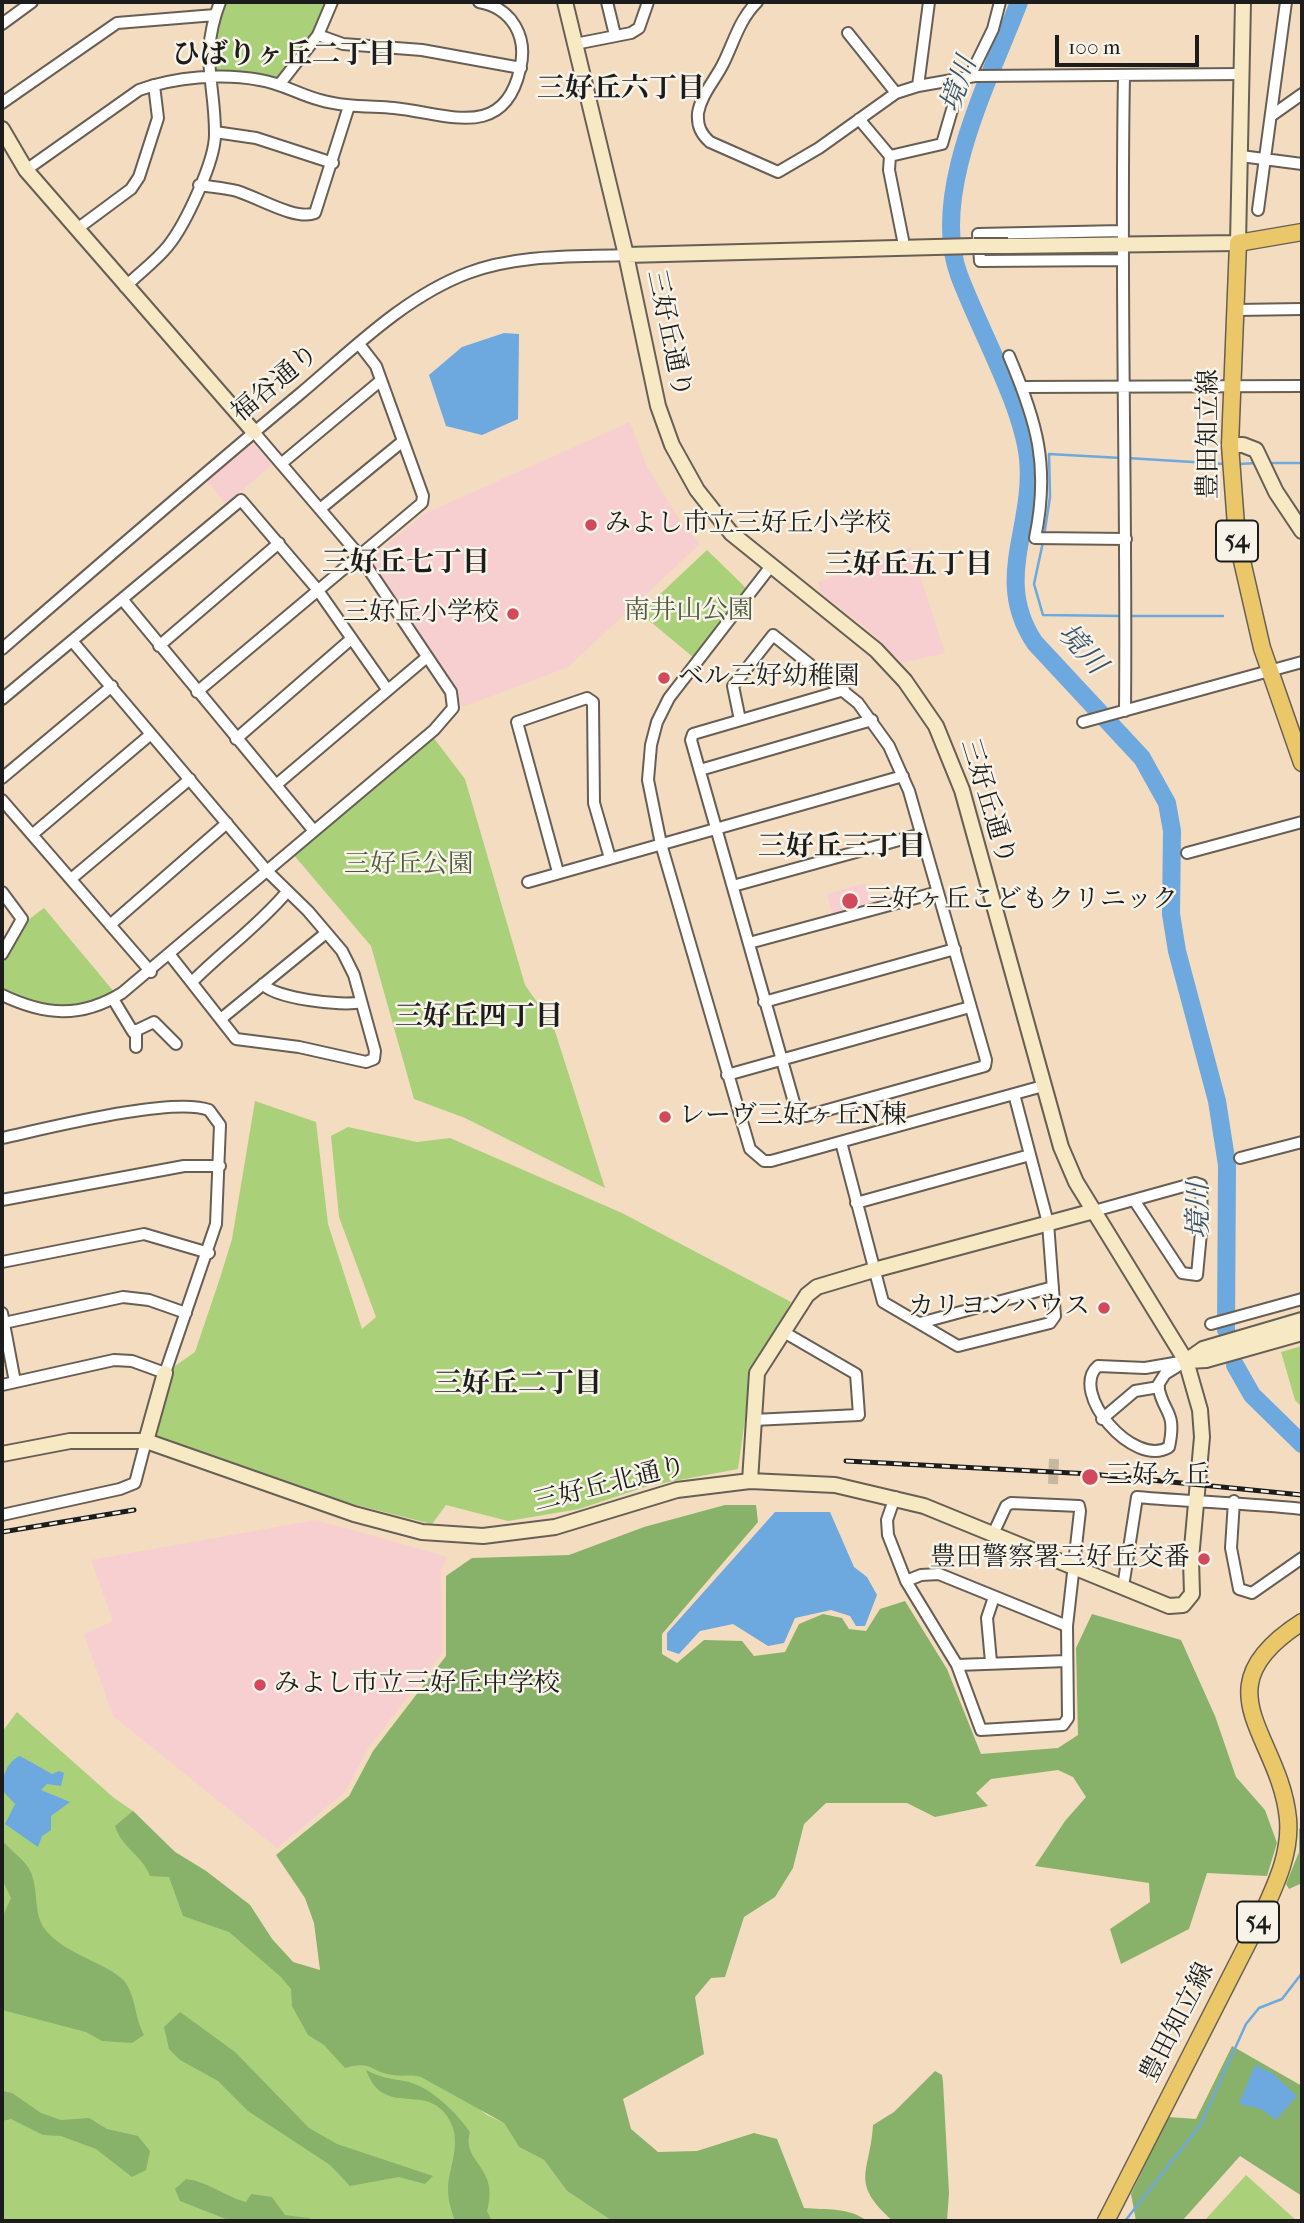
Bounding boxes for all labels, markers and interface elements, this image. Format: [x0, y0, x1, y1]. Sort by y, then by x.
scale bar [1059, 21, 1202, 65]
text: 100 m [1068, 35, 1121, 59]
district label: ひばりヶ丘二丁目 [172, 39, 396, 73]
water label: 境川 [935, 53, 985, 117]
district label: 三好丘六丁目 [537, 73, 705, 107]
street label: 三好丘通り [639, 267, 697, 401]
street label: 福谷通り [226, 339, 326, 429]
street label: 豊田知立線 [1194, 369, 1226, 499]
place label: みよし市立三好丘小学校 [605, 509, 891, 541]
marker: みよし市立三好丘小学校 [583, 517, 599, 533]
road number: 54 [1216, 520, 1258, 562]
district label: 三好丘七丁目 [322, 547, 490, 581]
district label: 三好丘五丁目 [825, 549, 993, 583]
park label: 南井山公園 [624, 596, 754, 628]
place label: 三好丘小学校 [343, 598, 499, 630]
marker: 三好丘小学校 [505, 606, 521, 622]
water label: 境川 [1050, 618, 1112, 682]
place label: ベル三好幼稚園 [678, 662, 860, 694]
marker: ベル三好幼稚園 [656, 670, 672, 686]
street label: 三好丘通り [953, 735, 1021, 869]
district label: 三好丘三丁目 [758, 831, 926, 865]
park label: 三好丘公園 [344, 850, 474, 882]
place label: 三好ヶ丘こどもクリニック [866, 885, 1178, 917]
marker: 三好ヶ丘こどもクリニック [840, 891, 860, 911]
district label: 三好丘四丁目 [395, 1001, 563, 1035]
place label: レーヴ三好ヶ丘N棟 [679, 1101, 907, 1133]
marker: レーヴ三好ヶ丘N棟 [657, 1109, 673, 1125]
water label: 境川 [1183, 1183, 1217, 1239]
place label: カリヨンハウス [908, 1292, 1090, 1324]
marker: カリヨンハウス [1096, 1300, 1112, 1316]
district label: 三好丘二丁目 [434, 1368, 602, 1402]
street label: 三好丘北通り [531, 1451, 689, 1519]
place label: 三好ヶ丘 [1106, 1461, 1210, 1493]
marker: 三好ヶ丘 [1080, 1467, 1100, 1487]
place label: 豊田警察署三好丘交番 [930, 1543, 1190, 1575]
marker: 豊田警察署三好丘交番 [1196, 1551, 1212, 1567]
place label: みよし市立三好丘中学校 [274, 1669, 560, 1701]
marker: みよし市立三好丘中学校 [252, 1677, 268, 1693]
road number: 54 [1237, 1901, 1279, 1942]
street label: 豊田知立線 [1135, 1958, 1221, 2088]

